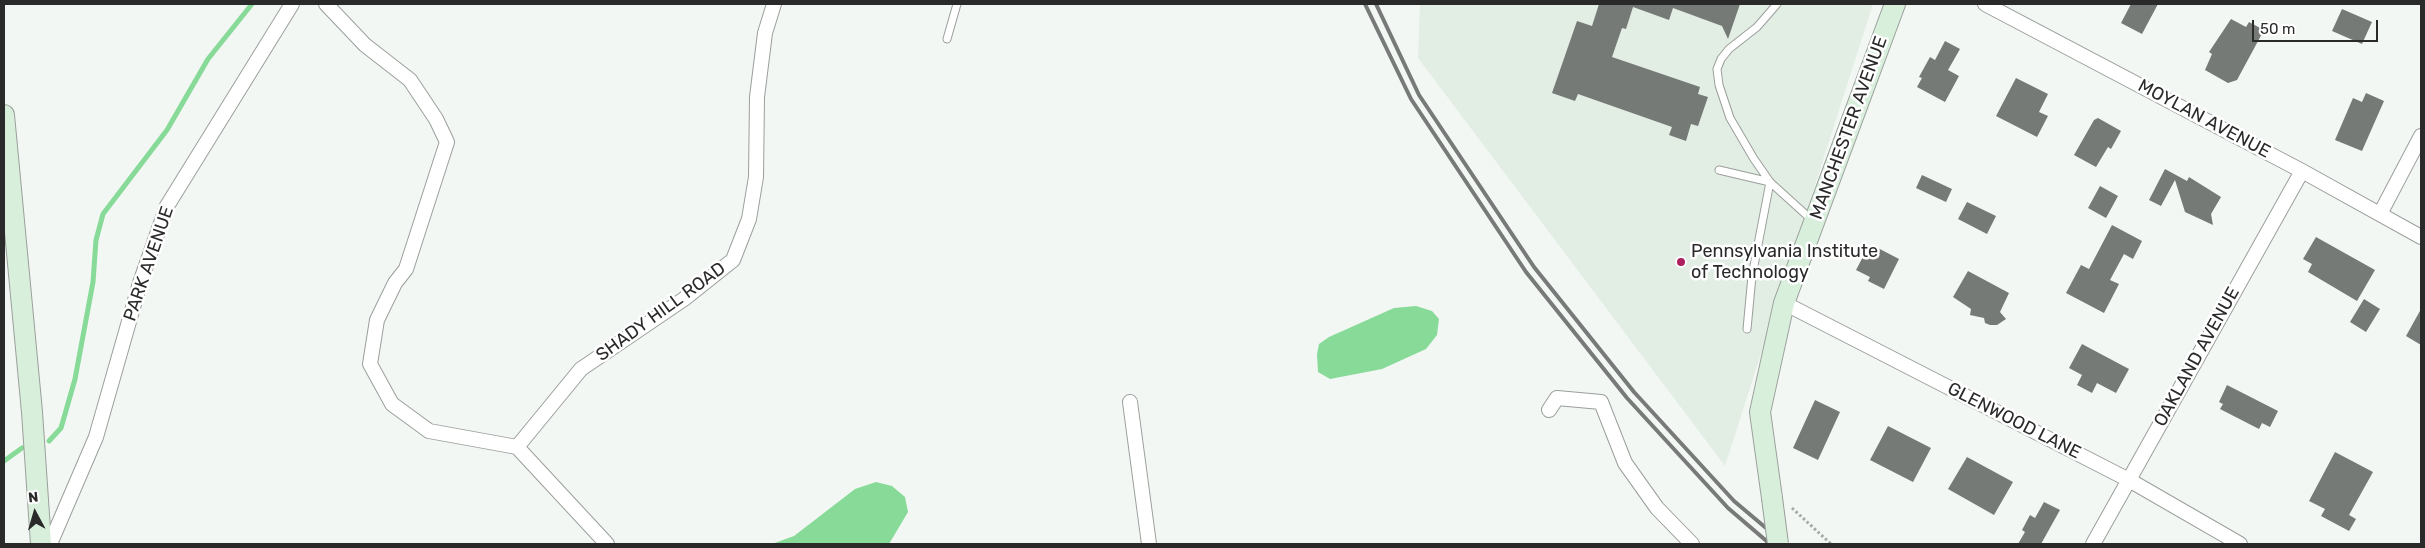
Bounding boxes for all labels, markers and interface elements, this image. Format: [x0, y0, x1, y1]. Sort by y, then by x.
scale bar [2255, 10, 2381, 42]
text: 50 m [2260, 20, 2295, 38]
street label: MANCHESTER AVENUE [1806, 34, 1892, 222]
street label: MOYLAN AVENUE [2134, 75, 2274, 163]
street label: PARK AVENUE [119, 204, 179, 324]
place label: Pennsylvania Institute of Technology [1691, 241, 1878, 284]
marker: Pennsylvania Institute of Technology [1675, 256, 1687, 268]
street label: SHADY HILL ROAD [592, 258, 730, 366]
street label: OAKLAND AVENUE [2150, 283, 2244, 431]
street label: GLENWOOD LANE [1944, 378, 2084, 464]
north arrow [10, 488, 60, 538]
text: N [27, 489, 39, 507]

